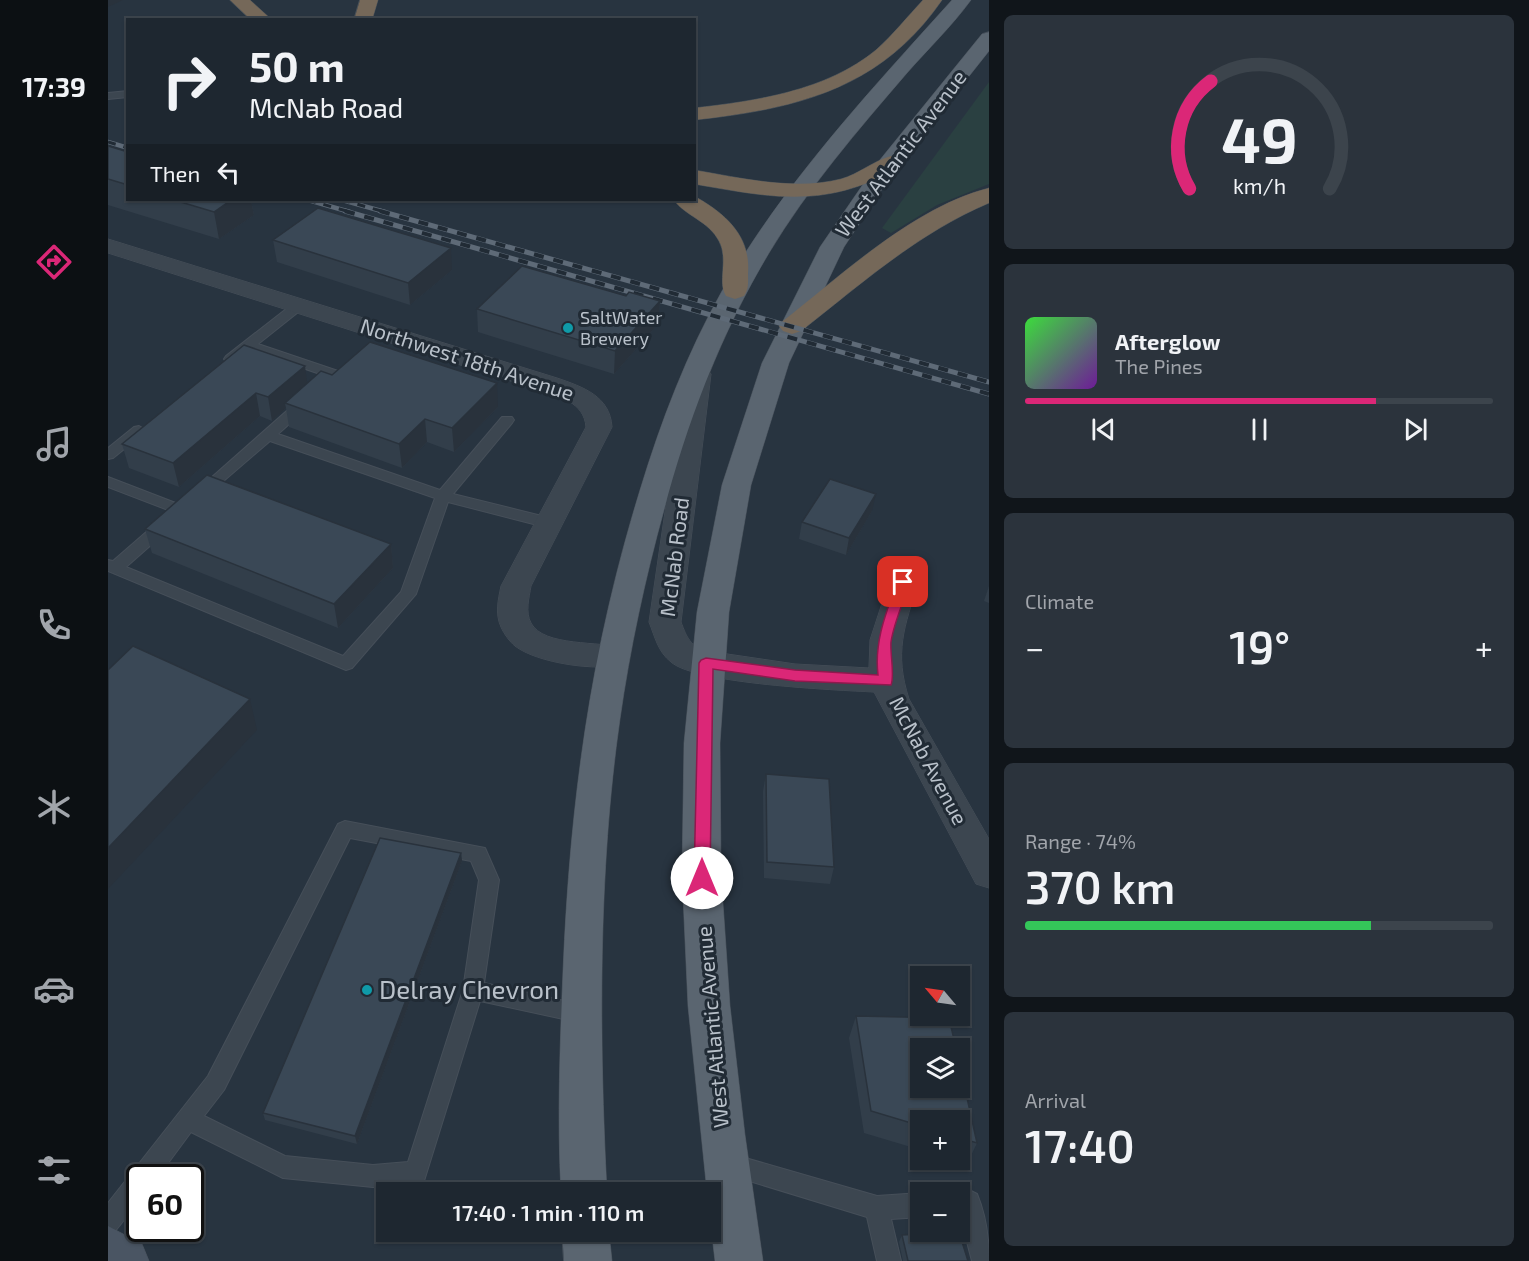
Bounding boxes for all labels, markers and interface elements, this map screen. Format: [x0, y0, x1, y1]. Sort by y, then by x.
text: 50 m [249, 40, 345, 90]
icon: right [150, 42, 228, 120]
street label: West Atlantic Avenue [829, 65, 971, 241]
text: 17:39 [22, 70, 86, 102]
text: McNab Road [249, 91, 403, 123]
text: 49 [1221, 101, 1297, 176]
icon: left [212, 156, 245, 189]
text: Then [150, 160, 200, 186]
text: km/h [1232, 173, 1286, 198]
icon: directions [33, 241, 75, 283]
place label: SaltWater Brewery [580, 306, 663, 349]
street label: Northwest 18th Avenue [358, 312, 577, 405]
marker: SaltWater Brewery [561, 321, 575, 335]
text: Afterglow [1115, 328, 1220, 354]
text: The Pines [1115, 354, 1203, 378]
icon: previous [1087, 413, 1120, 446]
icon: pause [1243, 413, 1276, 446]
icon: next [1399, 413, 1432, 446]
icon: music [33, 423, 75, 465]
street label: McNab Road [654, 496, 693, 618]
pin [877, 556, 928, 607]
icon: arrive [886, 565, 919, 598]
text: Climate [1025, 589, 1094, 613]
icon: phone [33, 604, 75, 646]
text: 19° [1229, 619, 1290, 673]
text: − [1025, 627, 1044, 667]
text: + [1475, 627, 1493, 667]
street label: McNab Avenue [885, 692, 974, 829]
icon: climate [33, 786, 75, 828]
text: Range · 74% [1025, 829, 1136, 853]
position arrow [670, 846, 734, 910]
text: 370 km [1025, 859, 1175, 913]
street label: West Atlantic Avenue [690, 925, 733, 1129]
north arrow [910, 966, 970, 1026]
map controls [910, 966, 970, 1242]
icon: car [33, 968, 75, 1010]
place label: Delray Chevron [379, 973, 559, 1004]
marker: Delray Chevron [360, 983, 374, 997]
button: layers [910, 1038, 970, 1098]
text: Arrival [1025, 1088, 1086, 1112]
button: + [910, 1110, 970, 1170]
text: 17:40 [1025, 1118, 1135, 1172]
icon: filters [33, 1149, 75, 1191]
speed limit sign: 60 [126, 1164, 204, 1242]
button: − [910, 1182, 970, 1242]
text: 17:40 · 1 min · 110 m [453, 1199, 644, 1225]

